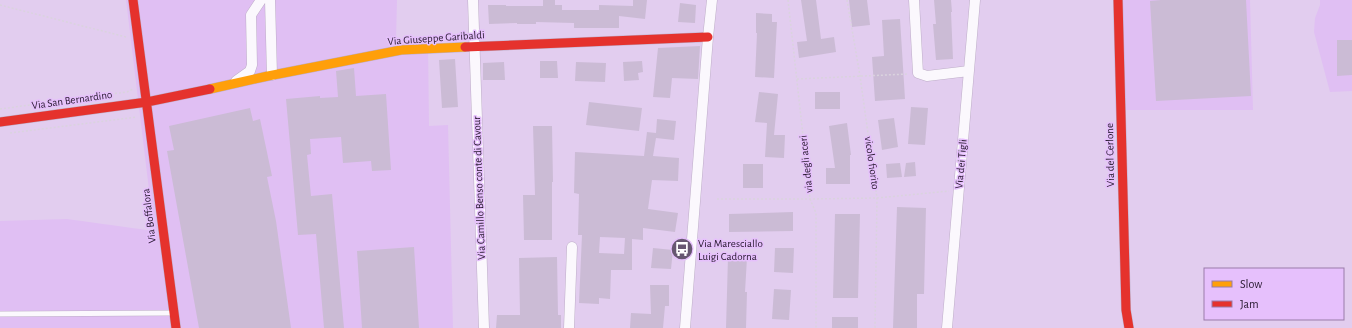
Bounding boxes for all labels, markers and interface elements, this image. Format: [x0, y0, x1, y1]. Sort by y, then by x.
street label: Via Giuseppe Garibaldi [387, 29, 485, 47]
street label: Via San Bernardino [31, 89, 113, 111]
street label: Via Camillo Benso conte di Cavour [471, 116, 487, 260]
street label: Via del Cerlone [1104, 123, 1116, 187]
street label: via degli aceri [797, 135, 815, 193]
street label: vicolo fiorito [863, 136, 881, 190]
street label: Via dei Tigli [953, 139, 969, 189]
street label: Via Boffalora [140, 188, 158, 244]
bus stop icon: Via Maresciallo Luigi Cadorna [669, 236, 695, 262]
place label: Via Maresciallo Luigi Cadorna [698, 238, 763, 262]
legend [1204, 268, 1344, 320]
text: Slow [1240, 278, 1262, 290]
text: Jam [1240, 298, 1259, 310]

